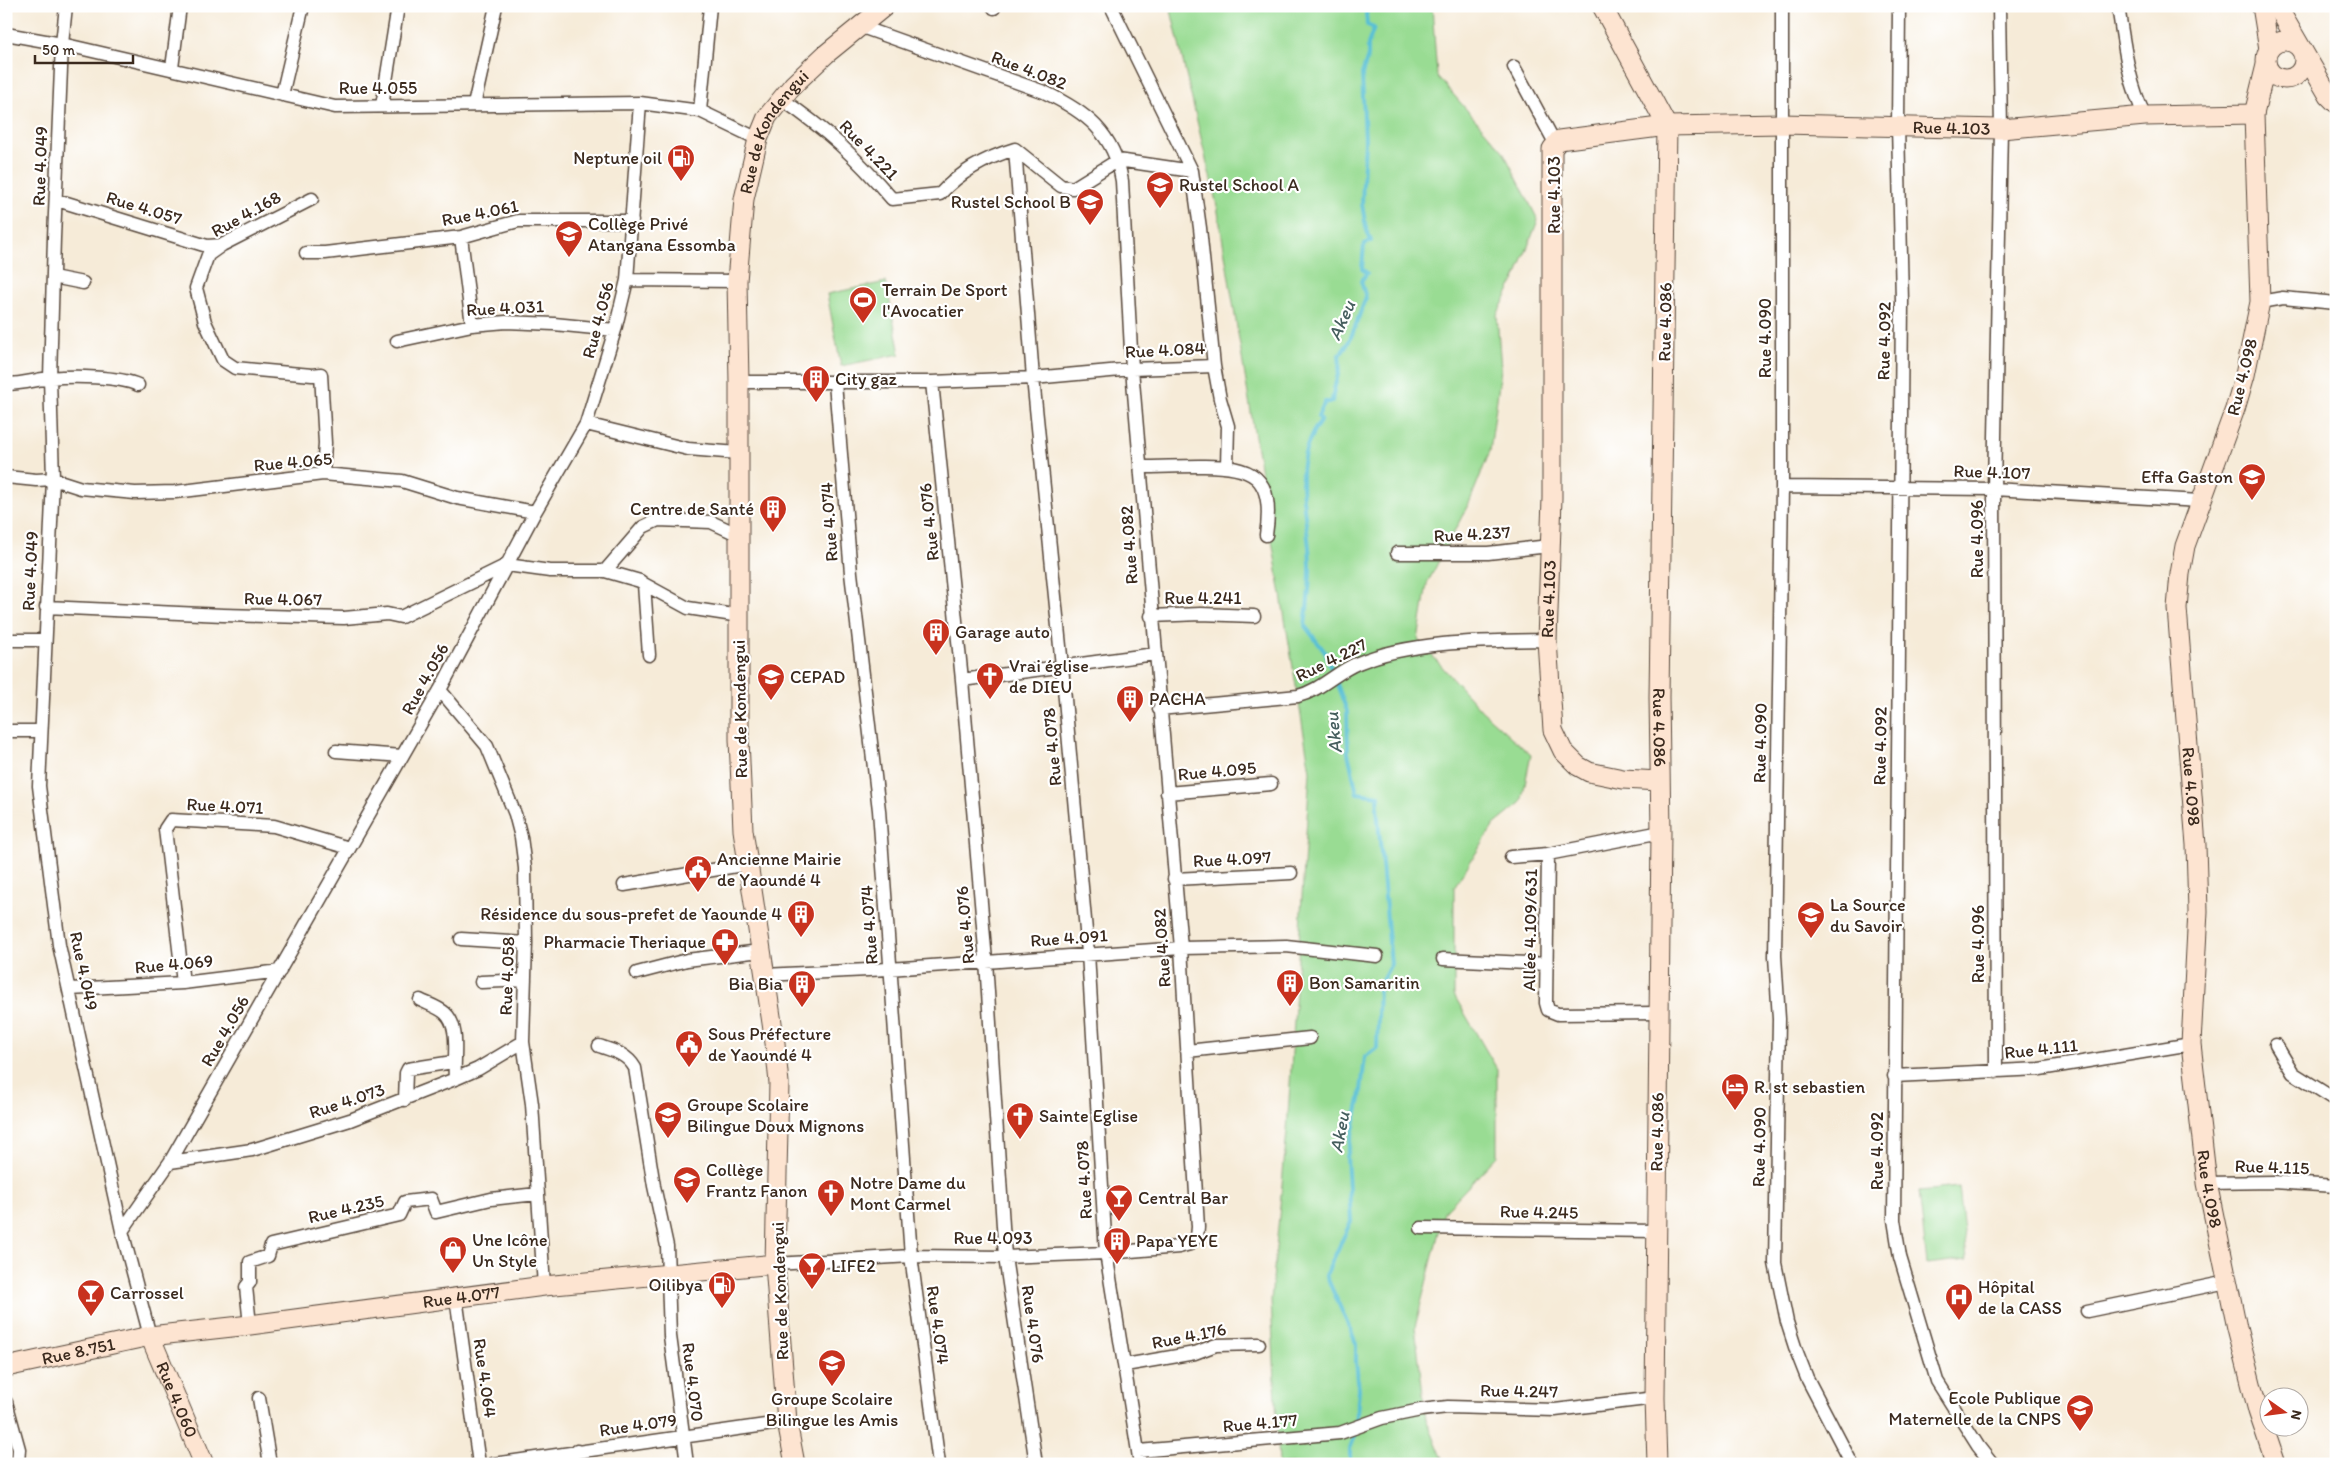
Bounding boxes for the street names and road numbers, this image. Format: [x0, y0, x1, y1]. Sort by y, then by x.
street label: Rue 4.082 [988, 46, 1070, 95]
street label: Rue de Kondengui [735, 65, 813, 196]
street label: Rue 4.055 [339, 77, 417, 99]
street label: Rue 4.221 [835, 115, 903, 185]
street label: Rue 4.103 [1912, 116, 1991, 140]
street label: Rue 4.049 [28, 126, 52, 206]
street label: Rue 4.103 [1543, 156, 1565, 234]
street label: Rue 4.057 [103, 186, 185, 230]
street label: Rue 4.168 [207, 186, 285, 242]
street label: Rue 4.061 [440, 195, 520, 231]
street label: Rue 4.056 [577, 279, 619, 361]
street label: Rue 4.086 [1653, 282, 1677, 362]
street label: Rue 4.031 [466, 295, 544, 321]
street label: Rue 4.090 [1754, 298, 1776, 378]
street label: Rue 4.092 [1872, 301, 1896, 381]
street label: Rue 4.098 [2222, 336, 2262, 418]
street label: Rue 4.084 [1124, 337, 1206, 363]
street label: Rue 4.065 [253, 448, 333, 476]
street label: Rue 4.107 [1953, 460, 2031, 484]
street label: Rue 4.074 [815, 481, 843, 562]
street label: Rue 4.076 [914, 482, 944, 562]
street label: Rue 4.096 [1966, 500, 1988, 578]
street label: Rue 4.082 [1115, 504, 1143, 585]
street label: Rue 4.237 [1433, 521, 1511, 547]
street label: Rue 4.049 [17, 530, 43, 612]
street label: Rue 4.103 [1536, 559, 1561, 638]
street label: Rue 4.067 [244, 587, 322, 611]
street label: Rue 4.241 [1164, 587, 1242, 609]
street label: Rue 4.227 [1292, 633, 1370, 687]
street label: Rue 4.056 [396, 639, 454, 719]
street label: Rue de Kondengui [728, 640, 752, 778]
street label: Rue 4.086 [1648, 688, 1671, 767]
street label: Rue 4.090 [1748, 703, 1772, 783]
street label: Rue 4.092 [1868, 706, 1892, 786]
street label: Rue 4.078 [1038, 707, 1066, 787]
street label: Rue 4.098 [2177, 746, 2205, 827]
street label: Rue 4.095 [1177, 757, 1257, 785]
street label: Rue 4.071 [186, 793, 264, 819]
street label: Rue 4.097 [1192, 846, 1272, 872]
street label: Allée 4.109/631 [1518, 869, 1542, 991]
street label: Rue 4.074 [855, 884, 883, 965]
street label: Rue 4.076 [951, 885, 979, 965]
street label: Rue 4.096 [1967, 905, 1989, 983]
street label: Rue 4.082 [1148, 907, 1176, 988]
street label: Rue 4.091 [1030, 924, 1108, 952]
street label: Rue 4.049 [65, 930, 103, 1012]
street label: Rue 4.058 [495, 936, 519, 1016]
street label: Rue 4.069 [134, 950, 214, 978]
street label: Rue 4.056 [196, 991, 254, 1071]
street label: Rue 4.111 [2003, 1034, 2079, 1064]
street label: Rue 4.073 [306, 1078, 388, 1124]
street label: Rue 4.086 [1645, 1092, 1669, 1172]
street label: Rue 4.090 [1747, 1107, 1771, 1187]
street label: Rue 4.092 [1866, 1111, 1888, 1190]
street label: Rue 4.078 [1071, 1140, 1097, 1220]
street label: Rue 4.098 [2192, 1149, 2227, 1230]
street label: Rue 4.115 [2234, 1155, 2310, 1179]
street label: Rue 4.235 [306, 1190, 386, 1228]
street label: Rue 4.245 [1500, 1200, 1578, 1224]
street label: Rue de Kondengui [767, 1221, 793, 1361]
street label: Rue 4.093 [954, 1227, 1033, 1249]
street label: Rue 4.077 [421, 1281, 501, 1313]
street label: Rue 4.074 [922, 1284, 954, 1366]
street label: Rue 4.076 [1017, 1284, 1049, 1364]
street label: Rue 4.176 [1150, 1318, 1228, 1354]
street label: Rue 8.751 [40, 1333, 117, 1370]
street label: Rue 4.064 [469, 1337, 501, 1419]
street label: Rue 4.070 [677, 1341, 709, 1423]
street label: Rue 4.060 [151, 1358, 203, 1441]
street label: Rue 4.247 [1480, 1379, 1558, 1403]
street label: Rue 4.079 [598, 1409, 678, 1441]
street label: Rue 4.177 [1222, 1409, 1298, 1437]

